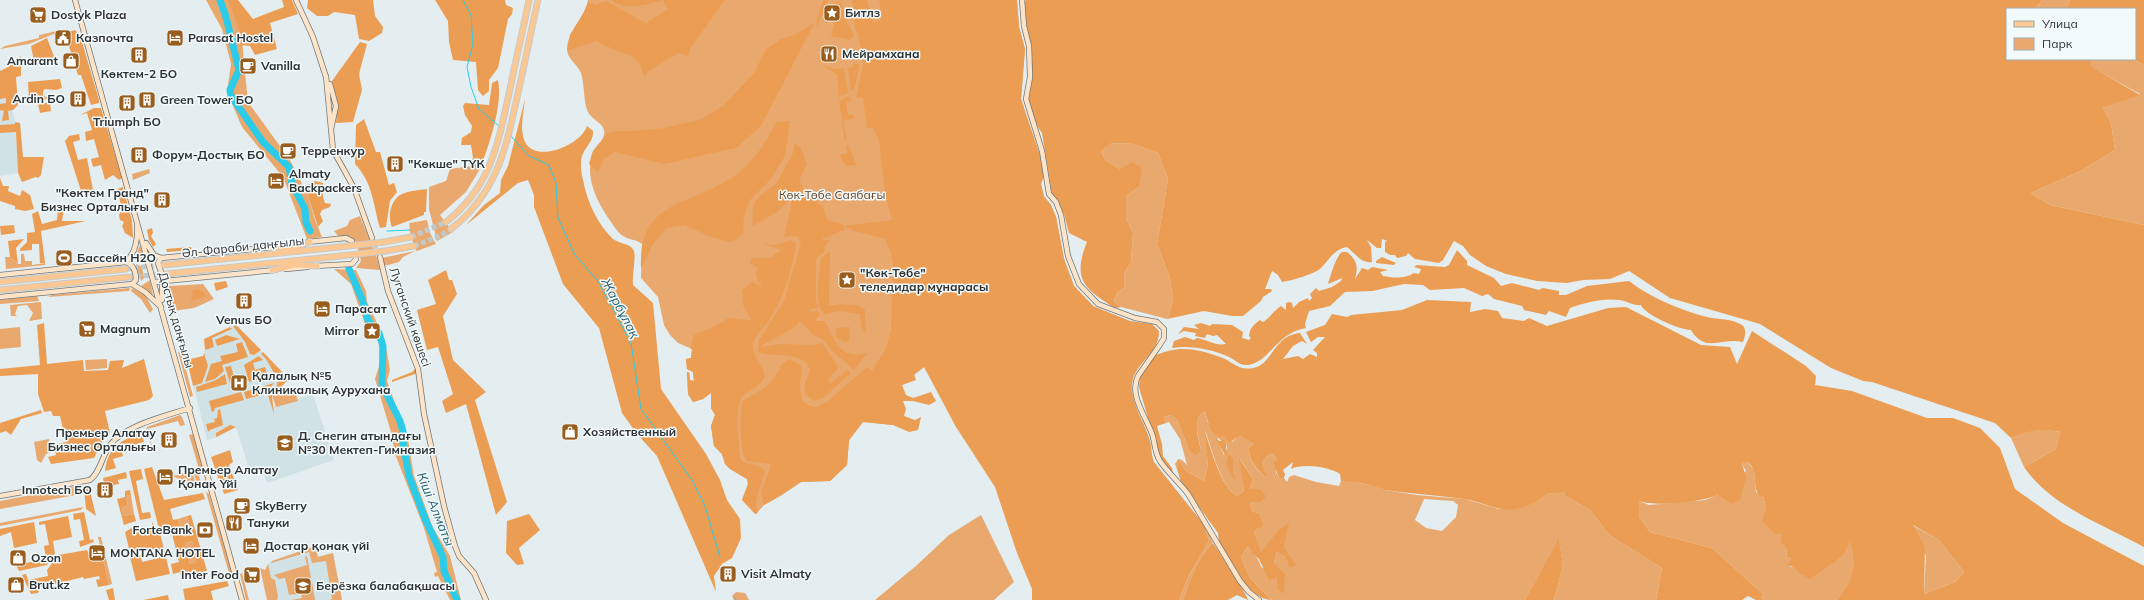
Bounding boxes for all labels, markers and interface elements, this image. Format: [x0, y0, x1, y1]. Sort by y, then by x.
place icon: Битлз [822, 3, 842, 23]
supermarket icon: Dostyk Plaza [28, 5, 48, 25]
place label: Битлз [845, 5, 880, 20]
place label: Dostyk Plaza [51, 7, 127, 22]
legend [2006, 8, 2136, 60]
text: Улица [2041, 16, 2078, 31]
public building icon: Казпочта [53, 28, 73, 48]
hotel icon: Parasat Hostel [165, 28, 185, 48]
place label: Казпочта [76, 30, 133, 45]
place label: Parasat Hostel [188, 30, 273, 45]
text: Парк [2042, 36, 2073, 51]
restaurant icon: Мейрамхана [819, 44, 839, 64]
building icon: Көктем-2 БО [129, 45, 149, 65]
place label: Мейрамхана [842, 46, 920, 61]
shop icon: Amarant [61, 51, 81, 71]
place label: Amarant [7, 53, 58, 68]
cafe icon: Vanilla [238, 56, 258, 76]
place label: Vanilla [260, 58, 300, 73]
place label: Көктем-2 БО [101, 66, 177, 81]
building icon: Ardin БО [68, 89, 88, 109]
building icon: Green Tower БО [137, 90, 157, 110]
place label: Ardin БО [13, 91, 65, 106]
place label: Green Tower БО [160, 92, 253, 107]
building icon: Triumph БО [117, 93, 137, 113]
place label: Triumph БО [93, 114, 161, 129]
cafe icon: Терренкур [278, 141, 298, 161]
place label: Терренкур [301, 143, 365, 158]
building icon: Форум-Достық БО [129, 145, 149, 165]
place label: Форум-Достық БО [152, 147, 265, 162]
building icon: "Көкше" ТҮК [385, 154, 405, 174]
place label: "Көкше" ТҮК [408, 156, 485, 171]
place label: Almaty Backpackers [289, 166, 362, 195]
hotel icon: Almaty Backpackers [266, 171, 286, 191]
place label: "Көктем Гранд" Бизнес Орталығы [41, 185, 149, 214]
park label: Көк-Төбе Саябағы [779, 187, 885, 202]
building icon: "Көктем Гранд" Бизнес Орталығы [152, 190, 172, 210]
street label: Әл-Фараби даңғылы [181, 233, 305, 260]
sports icon: Бассейн H2O [54, 248, 74, 268]
place label: Бассейн H2O [77, 250, 156, 265]
street label: Луганский көшесі [386, 265, 435, 369]
place label: "Көк-Төбе" теледидар мұнарасы [860, 265, 989, 294]
street label: Достық даңғылы [156, 270, 197, 370]
place icon: "Көк-Төбе" теледидар мұнарасы [837, 270, 857, 290]
water label: Жарбұлақ [598, 274, 644, 341]
building icon: Venus БО [234, 291, 254, 311]
hotel icon: Парасат [312, 299, 332, 319]
place label: Парасат [335, 301, 387, 316]
place label: Venus БО [215, 312, 272, 327]
supermarket icon: Magnum [77, 319, 97, 339]
place label: Magnum [100, 321, 151, 336]
place icon: Mirror [362, 321, 382, 341]
place label: Mirror [324, 323, 359, 338]
place label: Қалалық №5 Клиникалық Аурухана [252, 368, 391, 397]
hospital icon: Қалалық №5 Клиникалық Аурухана [229, 373, 249, 393]
shop icon: Хозяйственный [560, 422, 580, 442]
place label: Хозяйственный [582, 424, 676, 439]
place label: Премьер Алатау Бизнес Орталығы [48, 425, 156, 454]
place label: Д. Снегин атындағы №30 Мектеп-Гимназия [298, 428, 436, 457]
building icon: Премьер Алатау Бизнес Орталығы [159, 430, 179, 450]
school or university icon: Д. Снегин атындағы №30 Мектеп-Гимназия [275, 433, 295, 453]
place label: Премьер Алатау Қонақ Үйі [178, 462, 279, 491]
hotel icon: Премьер Алатау Қонақ Үйі [155, 467, 175, 487]
water label: Кіші Алматы [414, 470, 458, 549]
building icon: Innotech БО [95, 480, 115, 500]
place label: Innotech БО [22, 482, 92, 497]
cafe icon: SkyBerry [232, 496, 252, 516]
place label: SkyBerry [255, 498, 307, 513]
restaurant icon: Тануки [224, 513, 244, 533]
place label: Тануки [247, 515, 289, 530]
bank icon: ForteBank [195, 520, 215, 540]
place label: ForteBank [133, 522, 192, 537]
hotel icon: Достар қонақ үйі [241, 536, 261, 556]
place label: Достар қонақ үйі [264, 538, 369, 553]
hotel icon: MONTANA HOTEL [87, 543, 107, 563]
place label: MONTANA HOTEL [110, 545, 216, 560]
shop icon: Ozon [8, 548, 28, 568]
place label: Ozon [31, 550, 61, 565]
building icon: Visit Almaty [718, 564, 738, 584]
supermarket icon: Inter Food [242, 565, 262, 585]
place label: Visit Almaty [740, 566, 812, 581]
place label: Inter Food [181, 567, 239, 582]
shop icon: Brut.kz [6, 575, 26, 595]
school or university icon: Берёзка балабақшасы [293, 576, 313, 596]
place label: Brut.kz [29, 577, 70, 592]
place label: Берёзка балабақшасы [316, 578, 455, 593]

